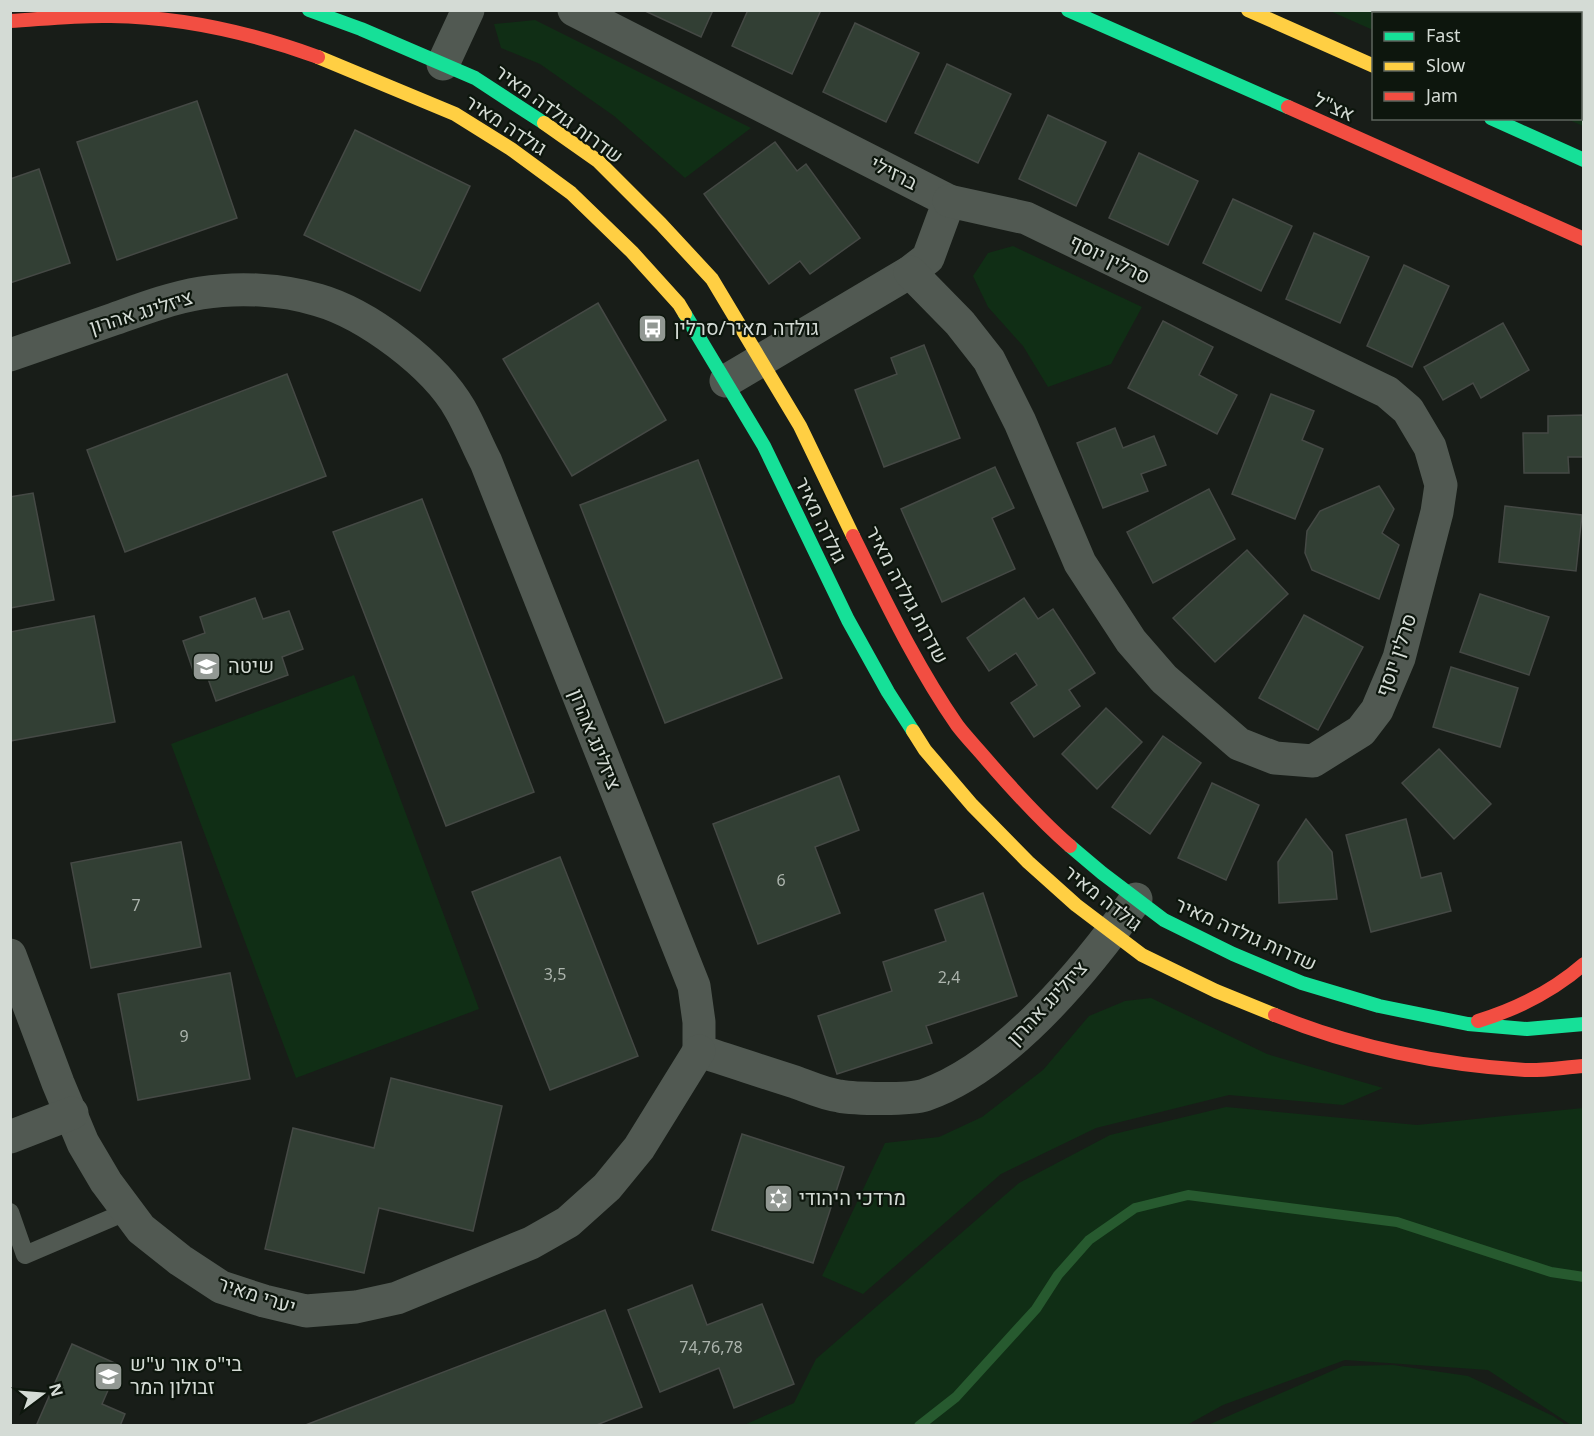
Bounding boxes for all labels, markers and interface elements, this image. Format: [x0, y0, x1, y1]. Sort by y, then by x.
legend [1372, 12, 1582, 120]
text: Fast [1426, 23, 1461, 47]
text: Slow [1426, 53, 1465, 77]
street label: שדרות גולדה מאיר [490, 60, 628, 168]
text: Jam [1424, 83, 1458, 107]
street label: אצ"ל [1309, 86, 1359, 127]
street label: גולדה מאיר [461, 90, 551, 160]
street label: ברזילי [866, 149, 923, 196]
street label: סרלין יוסף [1065, 227, 1155, 290]
street label: ציזלינג אהרון [86, 283, 196, 340]
bus stop icon: גולדה מאיר/סרלין [637, 312, 669, 344]
place label: גולדה מאיר/סרלין [674, 314, 819, 341]
street label: גולדה מאיר [789, 472, 854, 567]
street label: שדרות גולדה מאיר [860, 521, 955, 668]
street label: סרלין יוסף [1369, 610, 1422, 700]
school or university icon: שיטה [191, 650, 223, 682]
place label: שיטה [228, 652, 274, 679]
street label: ציזלינג אהרון [563, 684, 628, 793]
street label: גולדה מאיר [1058, 858, 1148, 937]
house number: 6 [776, 869, 786, 891]
street label: שדרות גולדה מאיר [1171, 890, 1321, 977]
house number: 7 [131, 894, 141, 916]
street label: ציזלינג אהרון [1000, 954, 1093, 1051]
house number: 3,5 [544, 963, 566, 985]
house number: 2,4 [938, 966, 960, 988]
house number: 9 [179, 1025, 189, 1047]
synagogue icon: מרדכי היהודי [762, 1182, 794, 1214]
place label: מרדכי היהודי [799, 1184, 906, 1211]
street label: יערי מאיר [215, 1269, 299, 1320]
house number: 74,76,78 [679, 1336, 743, 1358]
place label: בי"ס אור ע"ש זבולון המר [130, 1350, 242, 1400]
school or university icon: בי"ס אור ע"ש זבולון המר [93, 1360, 125, 1392]
north arrow [12, 1364, 72, 1424]
text: N [44, 1381, 69, 1399]

